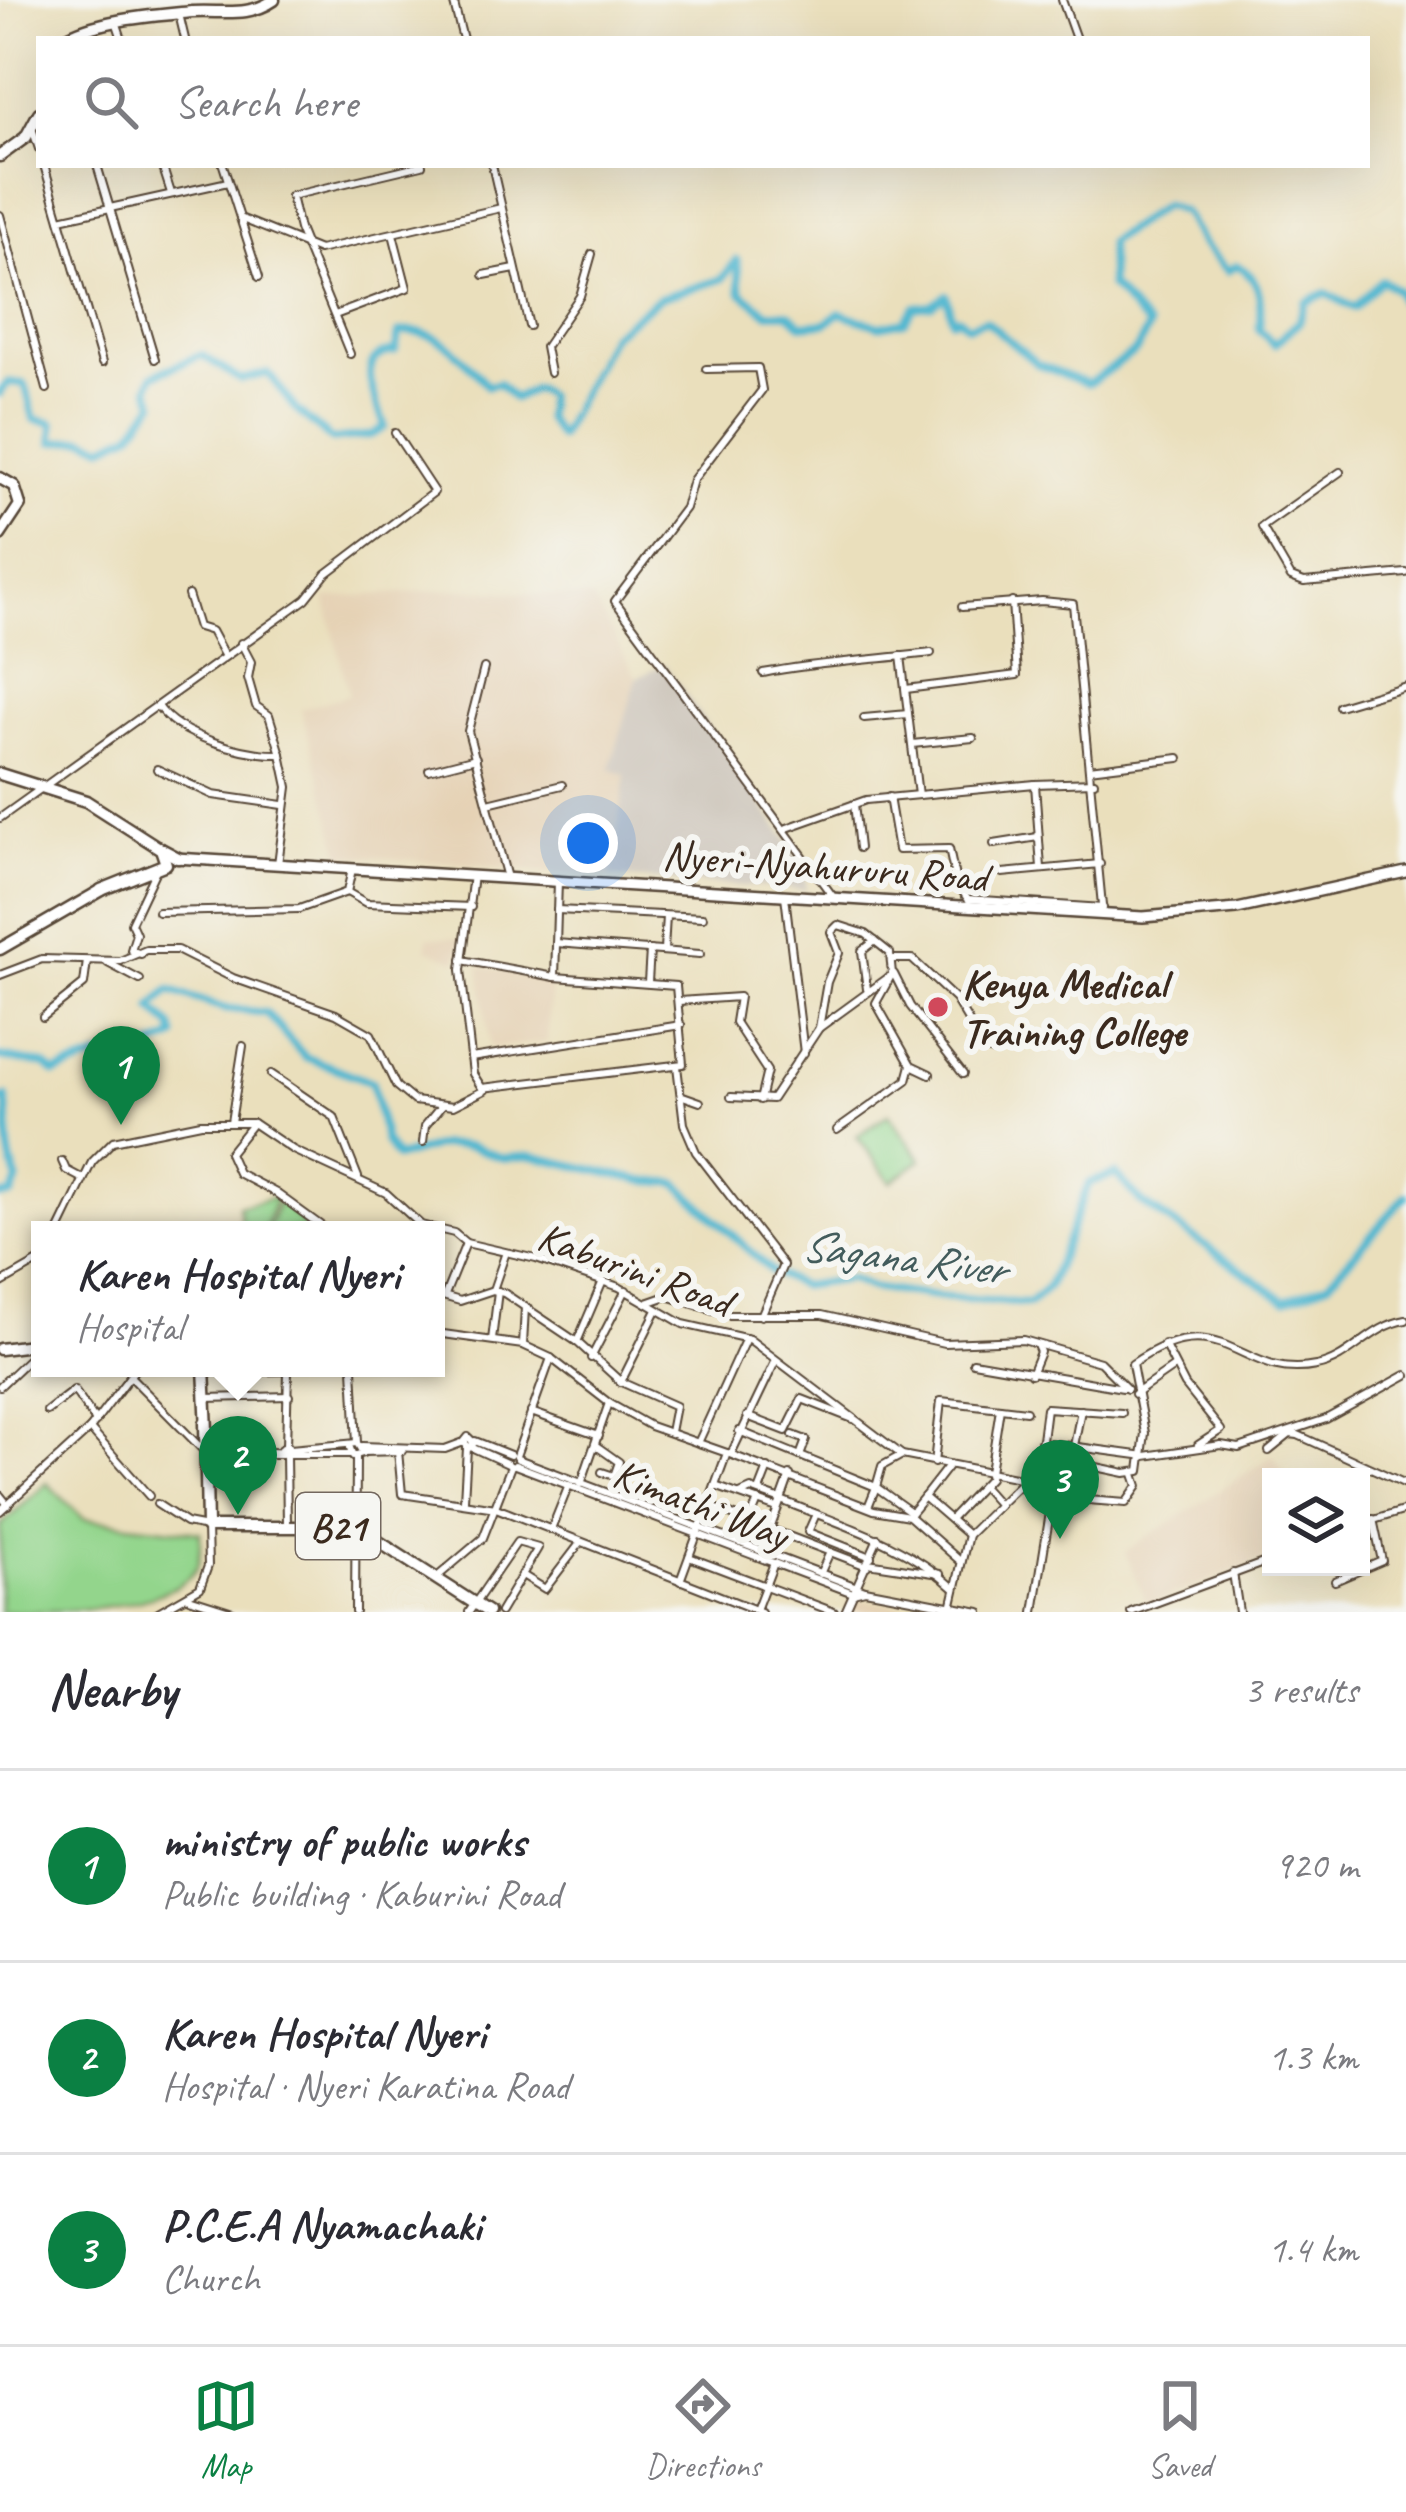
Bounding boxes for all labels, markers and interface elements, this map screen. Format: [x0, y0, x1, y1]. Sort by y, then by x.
search box [36, 36, 1370, 168]
icon: search [78, 69, 144, 135]
text: Search here [174, 74, 357, 131]
your location [558, 813, 618, 873]
street label: Nyeri-Nyahururu Road [661, 829, 995, 905]
place label: Kenya Medical Training College [962, 958, 1188, 1059]
marker: Kenya Medical Training College [925, 994, 951, 1020]
pin: 1 [82, 1026, 160, 1125]
street label: Kaburini Road [531, 1210, 745, 1331]
water label: Sagana River [799, 1217, 1015, 1299]
popup [31, 1221, 445, 1377]
text: Karen Hospital Nyeri [76, 1246, 400, 1303]
text: Hospital [76, 1303, 183, 1352]
pin: 2 [199, 1416, 277, 1515]
pin: 3 [1021, 1440, 1099, 1539]
street label: Kimathi Way [606, 1447, 799, 1563]
map controls [1262, 1468, 1370, 1576]
button: layers [1262, 1468, 1370, 1576]
road number: B21 [296, 1493, 380, 1559]
text: Nearby [48, 1658, 176, 1722]
text: 3 results [1244, 1666, 1358, 1715]
text: ministry of public works [162, 1813, 526, 1870]
text: 1 [78, 1841, 96, 1890]
text: 920 m [1274, 1841, 1358, 1890]
text: Public building · Kaburini Road [162, 1870, 561, 1919]
text: Karen Hospital Nyeri [162, 2005, 486, 2062]
text: 2 [78, 2033, 96, 2082]
text: 1.3 km [1268, 2033, 1358, 2082]
text: Hospital · Nyeri Karatina Road [162, 2062, 569, 2111]
text: P.C.E.A Nyamachaki [162, 2197, 481, 2254]
text: 3 [78, 2225, 96, 2274]
text: 1.4 km [1268, 2225, 1358, 2274]
text: Church [162, 2254, 260, 2303]
tab: Map [193, 2373, 259, 2487]
tab: Directions [646, 2373, 760, 2487]
tab: Saved [1147, 2373, 1213, 2487]

